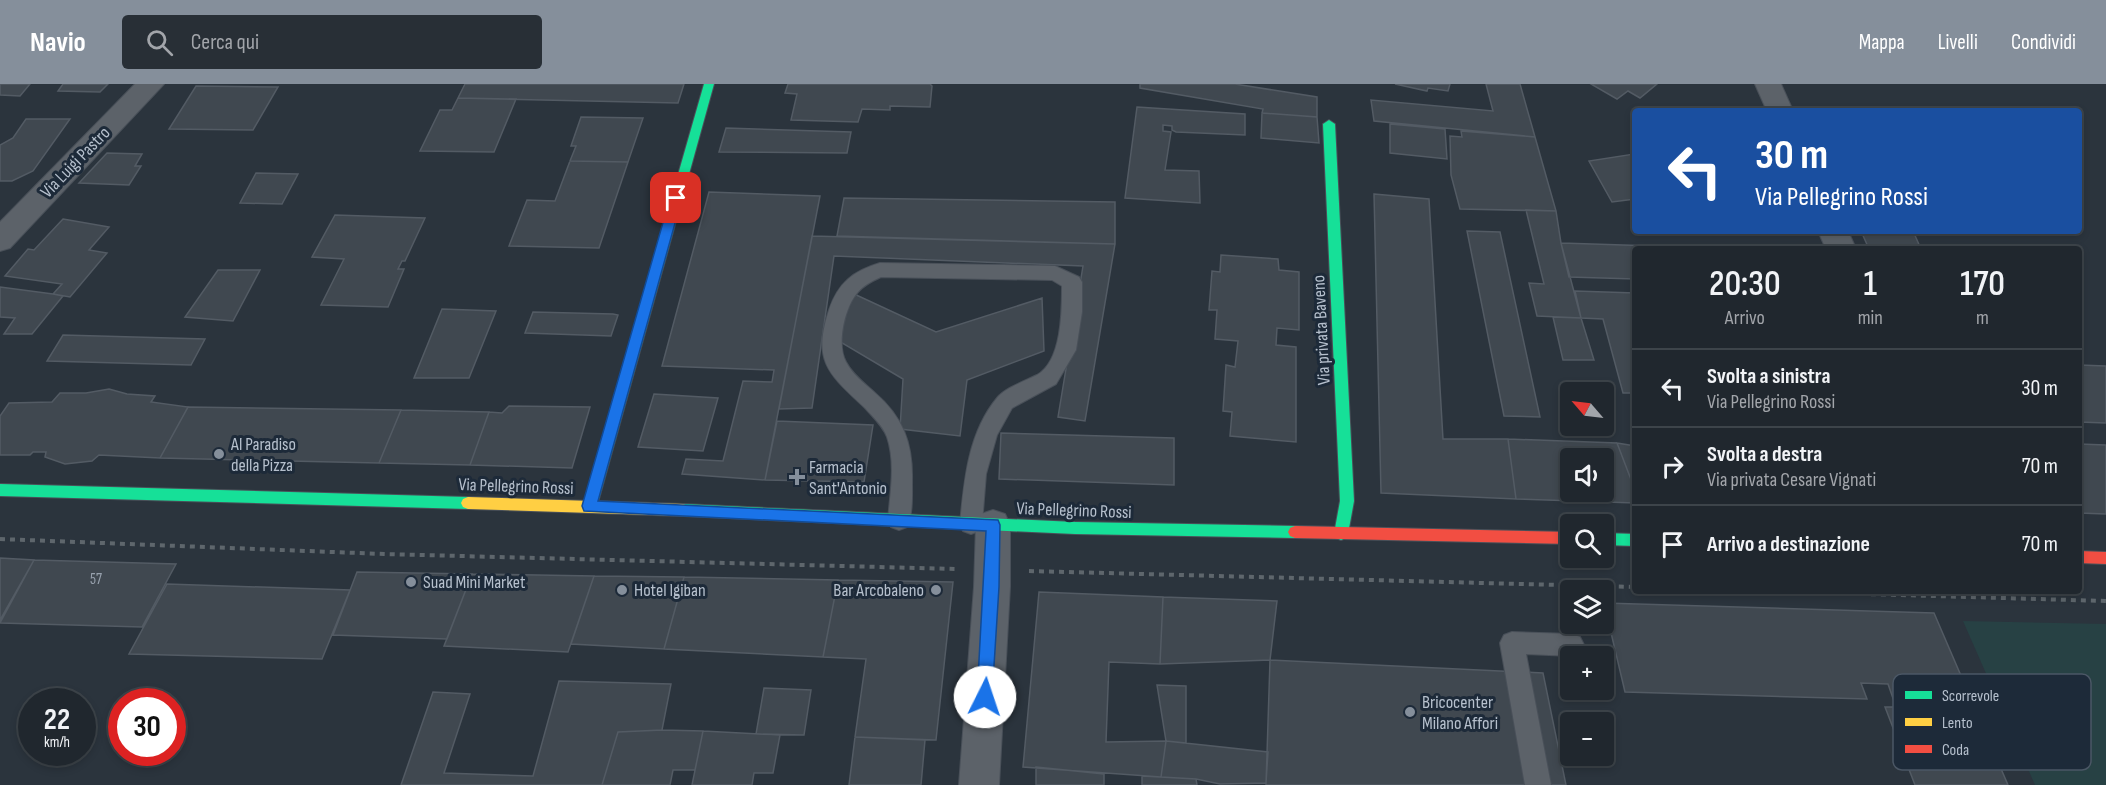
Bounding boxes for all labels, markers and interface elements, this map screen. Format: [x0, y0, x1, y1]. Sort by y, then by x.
search box [122, 15, 542, 69]
text: Navio [30, 26, 86, 59]
icon: search [143, 26, 176, 59]
text: Cerca qui [191, 29, 259, 56]
text: Mappa [1859, 30, 1905, 55]
text: Livelli [1938, 30, 1978, 55]
text: Condividi [2011, 30, 2076, 55]
street label: Via Luigi Pastro [36, 122, 114, 202]
text: 30 m [1755, 130, 1828, 181]
icon: left [1656, 132, 1734, 210]
pin [650, 172, 701, 223]
icon: arrive [659, 181, 692, 214]
text: Via Pellegrino Rossi [1755, 181, 1928, 213]
text: 20:30 [1709, 263, 1781, 306]
text: 1 [1864, 263, 1877, 306]
text: 170 [1960, 263, 2005, 306]
street label: Via privata Baveno [1308, 274, 1335, 386]
text: Arrivo [1725, 306, 1765, 330]
text: min [1858, 306, 1883, 330]
text: m [1976, 306, 1989, 330]
text: Svolta a sinistra [1707, 363, 1830, 390]
icon: left [1656, 372, 1689, 405]
text: 30 m [2021, 375, 2058, 402]
north arrow [1560, 382, 1614, 436]
map controls [1560, 382, 1614, 766]
text: Via Pellegrino Rossi [1707, 390, 1835, 414]
place label: Al Paradiso della Pizza [230, 434, 296, 476]
text: Svolta a destra [1707, 441, 1822, 468]
marker: Al Paradiso della Pizza [212, 447, 226, 461]
button: sound [1560, 448, 1614, 502]
icon: right [1656, 450, 1689, 483]
text: 70 m [2022, 453, 2058, 480]
place label: Farmacia Sant'Antonio [809, 457, 887, 499]
text: Via privata Cesare Vignati [1707, 468, 1876, 492]
marker: Farmacia Sant'Antonio [790, 470, 804, 484]
street label: Via Pellegrino Rossi [458, 474, 574, 499]
street label: Via Pellegrino Rossi [1016, 498, 1132, 523]
button: search [1560, 514, 1614, 568]
icon: arrive [1656, 528, 1689, 561]
text: Arrivo a destinazione [1707, 531, 1870, 558]
text: 70 m [2022, 531, 2058, 558]
house number: 57 [90, 570, 102, 589]
place label: Suad Mini Market [423, 572, 526, 593]
marker: Suad Mini Market [404, 575, 418, 589]
place label: Hotel Igiban [634, 580, 706, 601]
place label: Bar Arcobaleno [833, 580, 924, 601]
button: layers [1560, 580, 1614, 634]
marker: Hotel Igiban [615, 583, 629, 597]
marker: Bar Arcobaleno [929, 583, 943, 597]
button: + [1560, 646, 1614, 700]
position arrow [953, 665, 1017, 729]
legend [1893, 674, 2091, 770]
text: Scorrevole [1942, 687, 1999, 706]
speed limit sign: 30 [108, 688, 186, 766]
place label: Bricocenter Milano Affori [1422, 692, 1498, 734]
text: 22 [44, 702, 70, 738]
marker: Bricocenter Milano Affori [1403, 705, 1417, 719]
button: − [1560, 712, 1614, 766]
text: Lento [1942, 714, 1973, 733]
text: km/h [44, 733, 70, 752]
text: Coda [1942, 741, 1969, 760]

